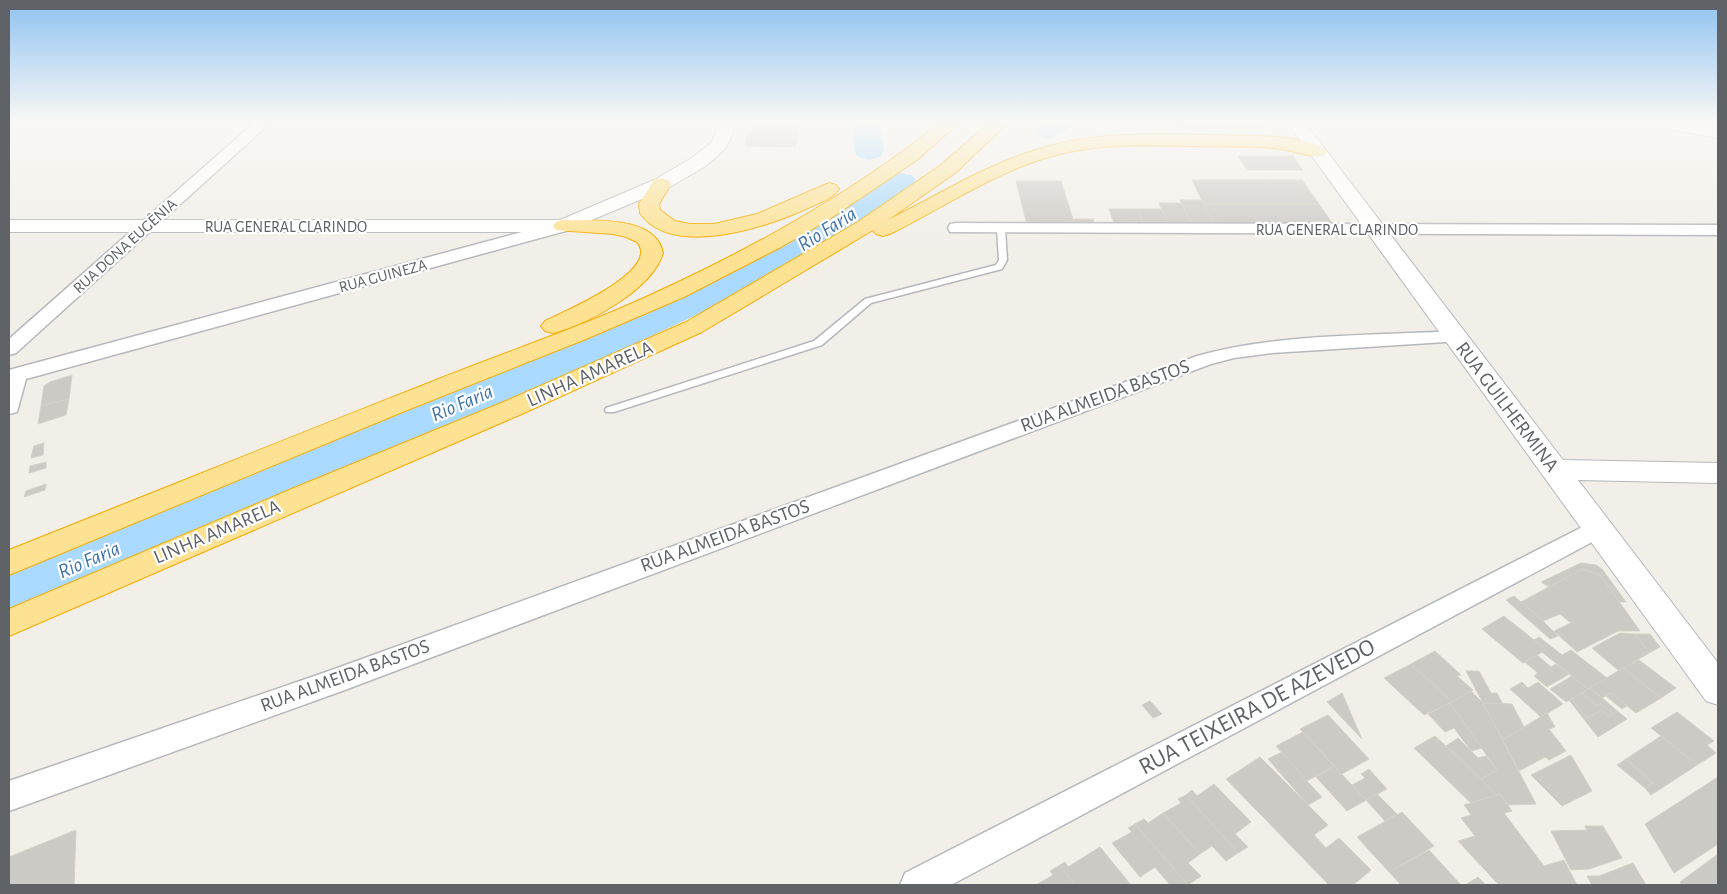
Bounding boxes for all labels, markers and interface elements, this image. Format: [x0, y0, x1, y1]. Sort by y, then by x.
street label: RUA DONA EUGÊNIA [69, 194, 180, 296]
water label: Rio Faria [794, 203, 860, 255]
street label: RUA GENERAL CLARINDO [205, 219, 367, 235]
street label: RUA GENERAL CLARINDO [1256, 222, 1418, 238]
street label: RUA GUINEZA [337, 257, 429, 295]
street label: LINHA AMARELA [524, 337, 656, 411]
street label: RUA GUILHERMINA [1452, 338, 1562, 476]
street label: RUA ALMEIDA BASTOS [1018, 356, 1192, 436]
water label: Rio Faria [428, 381, 496, 425]
street label: LINHA AMARELA [151, 496, 284, 568]
street label: RUA ALMEIDA BASTOS [638, 496, 812, 576]
water label: Rio Faria [55, 538, 123, 582]
street label: RUA TEIXEIRA DE AZEVEDO [1135, 635, 1379, 779]
street label: RUA ALMEIDA BASTOS [258, 636, 432, 716]

